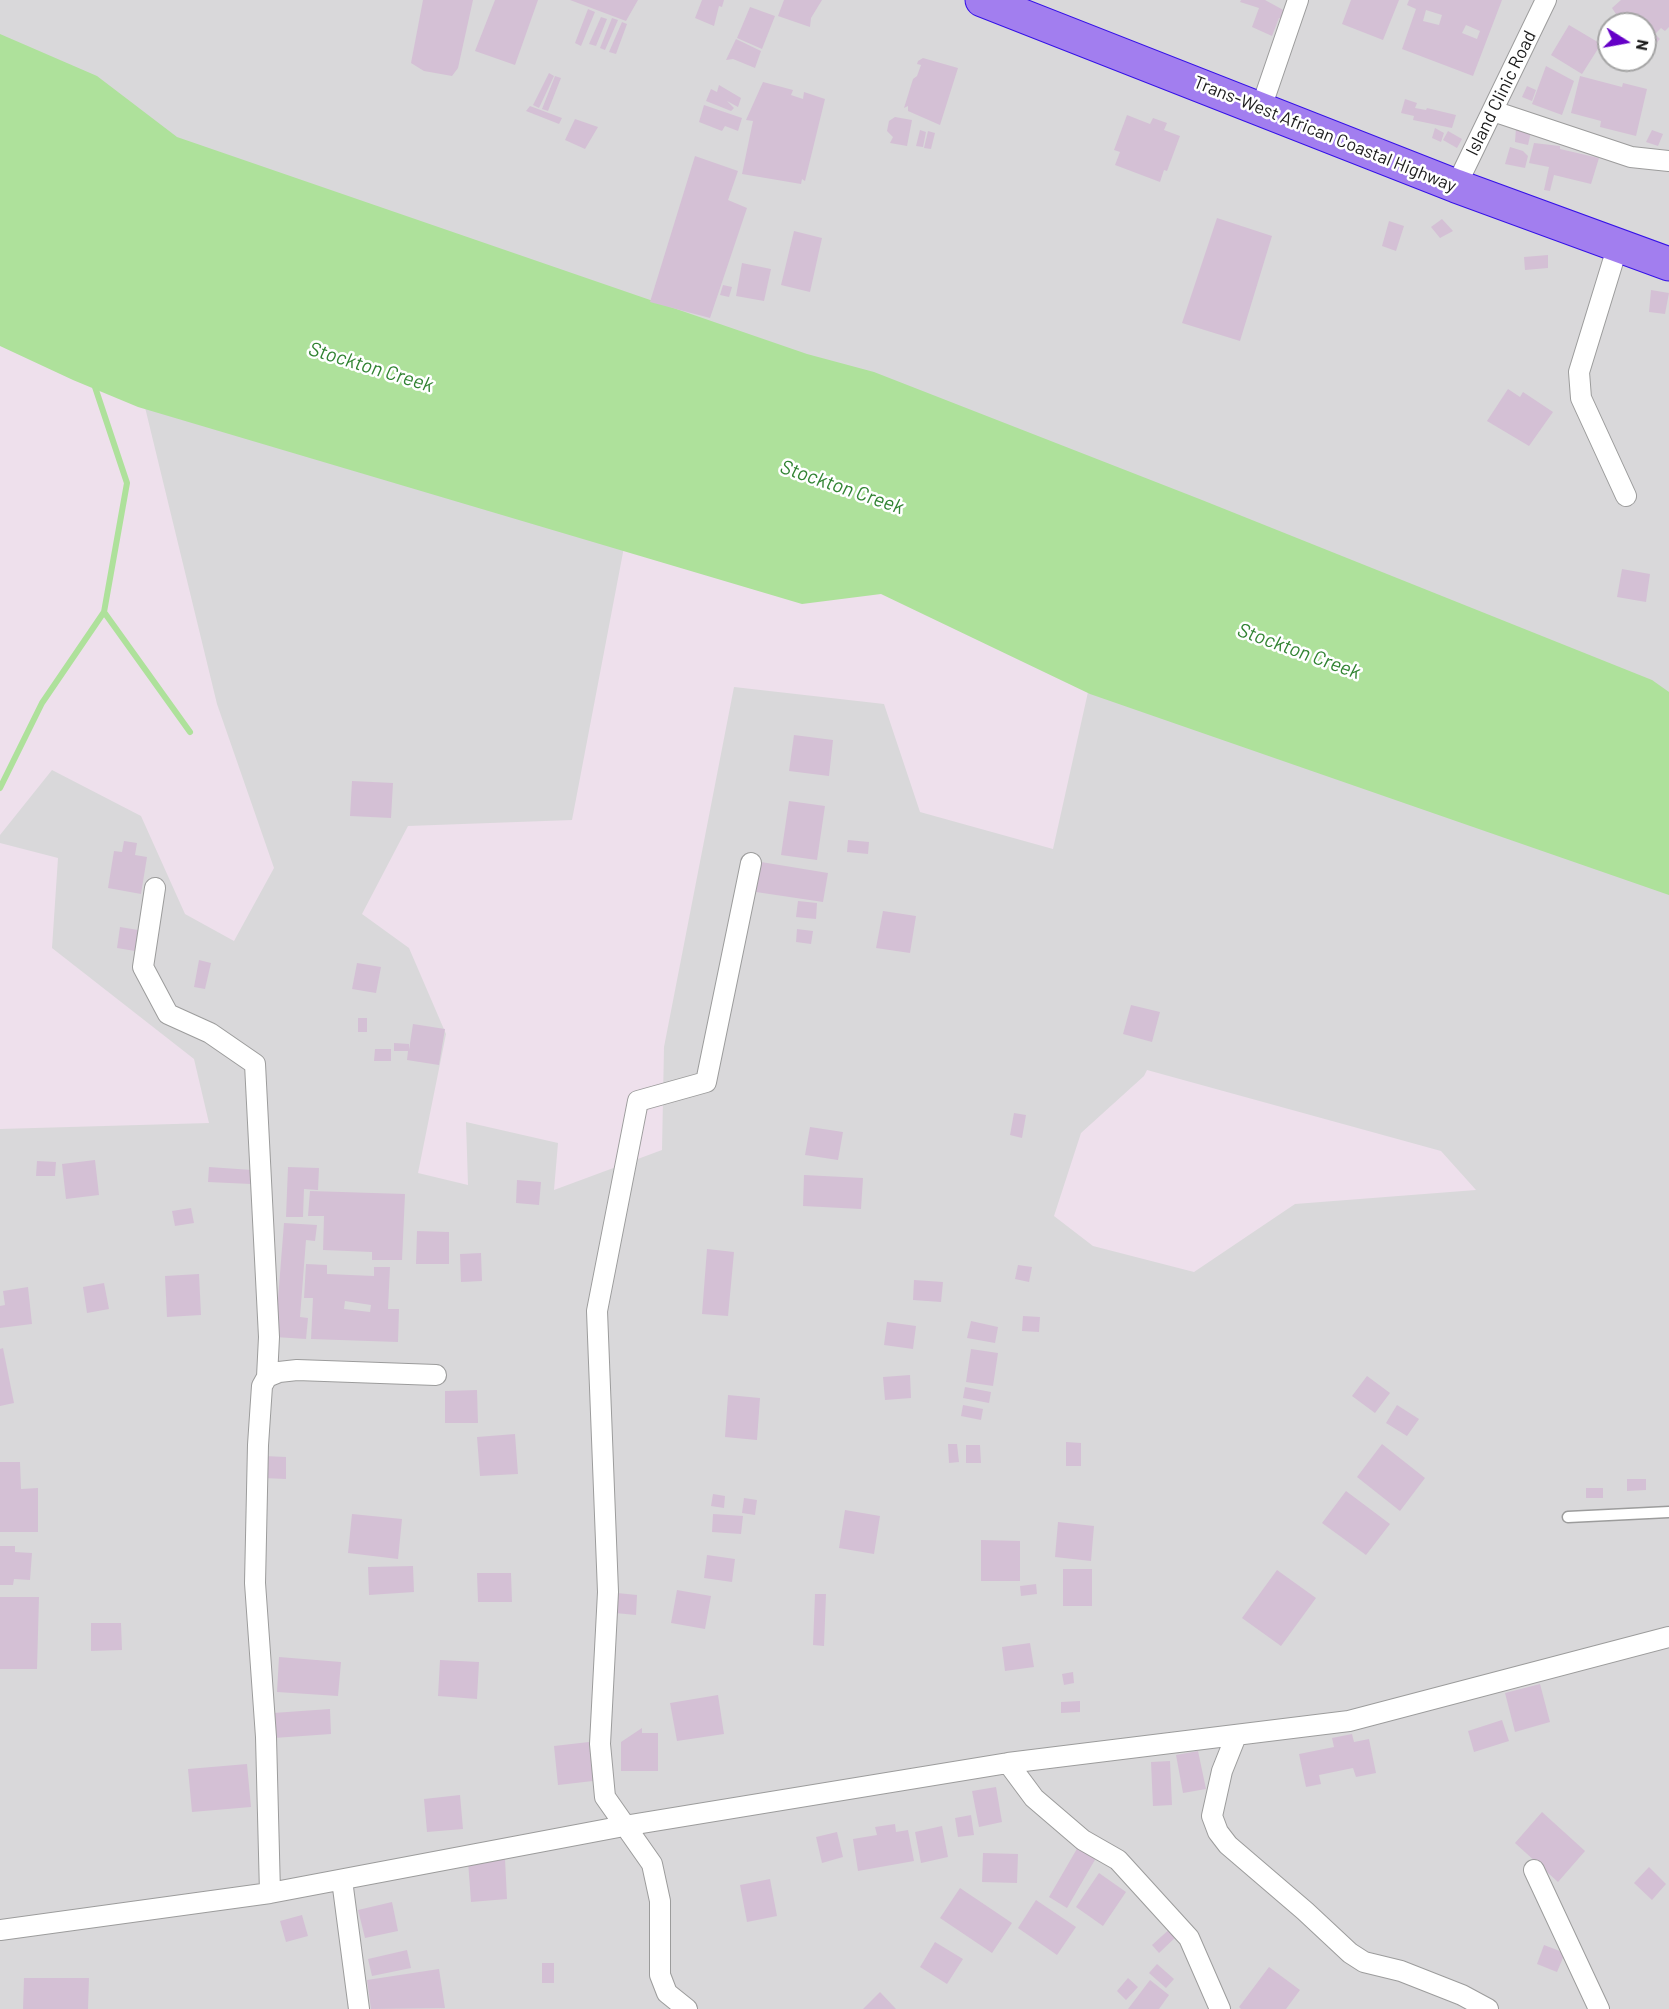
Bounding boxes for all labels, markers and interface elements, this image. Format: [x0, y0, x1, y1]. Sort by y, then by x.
north arrow [1597, 12, 1657, 72]
street label: Island Clinic Road [1461, 27, 1541, 159]
text: N [1633, 38, 1654, 52]
street label: Trans-West African Coastal Highway [1190, 71, 1460, 197]
water label: Stockton Creek [306, 337, 436, 397]
water label: Stockton Creek [777, 455, 907, 519]
water label: Stockton Creek [1234, 618, 1364, 684]

